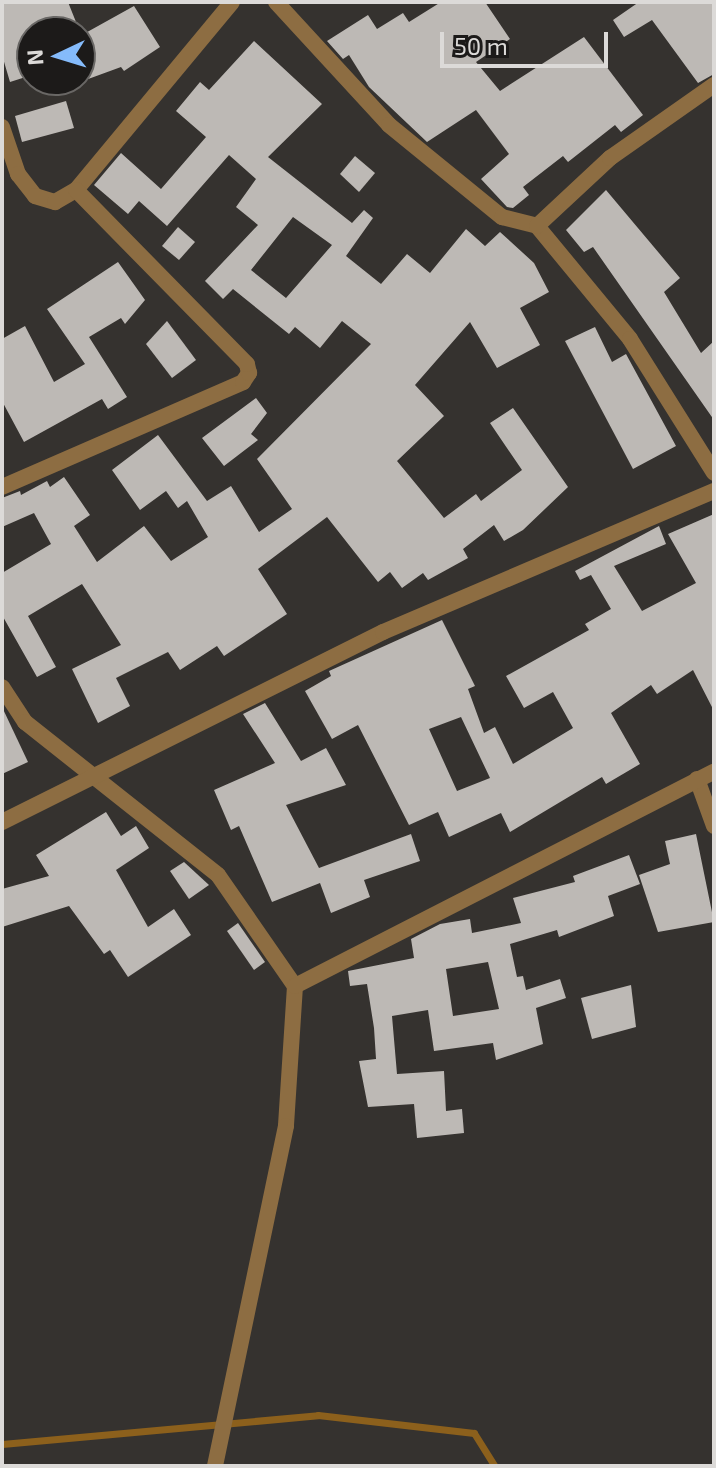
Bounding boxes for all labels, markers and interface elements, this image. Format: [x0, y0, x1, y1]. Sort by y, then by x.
north arrow [16, 16, 96, 96]
scale bar [444, 16, 612, 66]
text: 50 m [454, 31, 508, 60]
text: N [21, 49, 48, 66]

